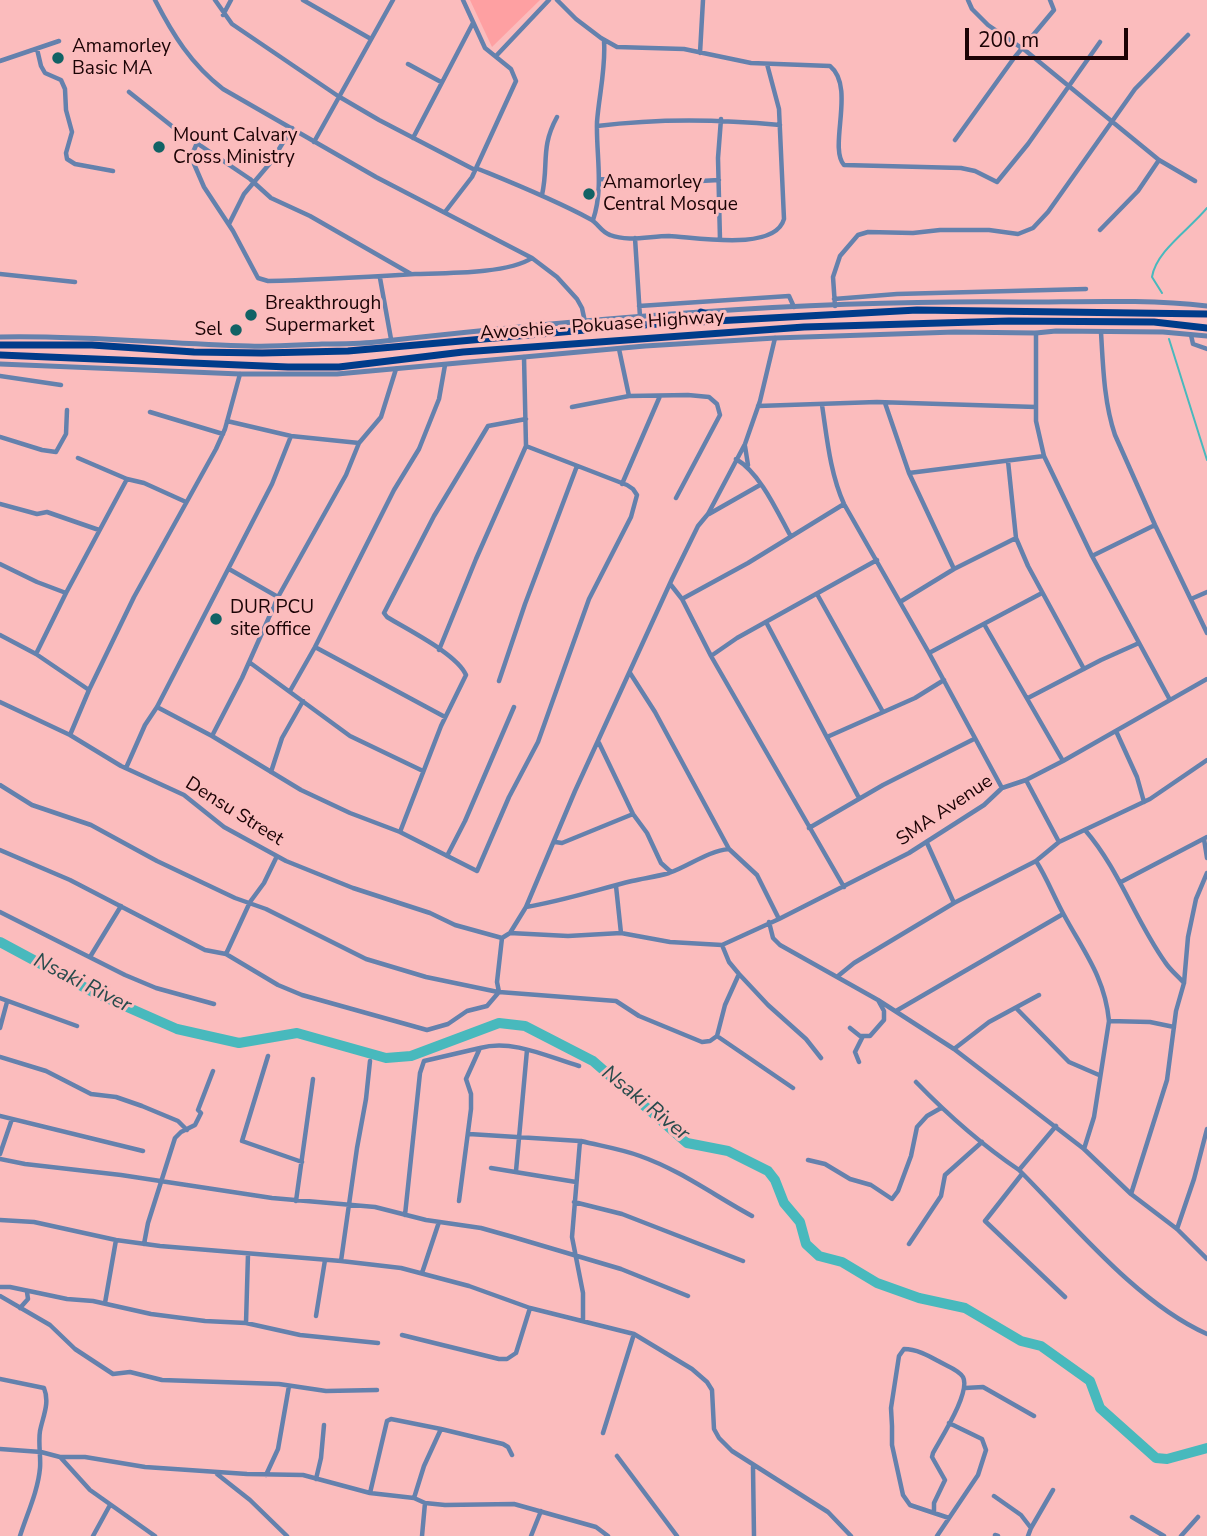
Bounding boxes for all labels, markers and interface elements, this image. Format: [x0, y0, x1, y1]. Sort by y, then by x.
scale bar [969, 14, 1132, 58]
text: 200 m [978, 26, 1039, 54]
place label: Amamorley Basic MA [72, 36, 171, 80]
marker: Amamorley Basic MA [50, 50, 66, 66]
place label: Mount Calvary Cross Ministry [173, 125, 298, 169]
marker: Mount Calvary Cross Ministry [151, 139, 167, 155]
place label: Amamorley Central Mosque [603, 172, 738, 216]
marker: Amamorley Central Mosque [581, 186, 597, 202]
place label: Breakthrough Supermarket [265, 293, 381, 337]
street label: Awoshie - Pokuase Highway [479, 306, 725, 346]
marker: Breakthrough Supermarket [243, 307, 259, 323]
place label: Sel [195, 319, 222, 341]
marker: Sel [228, 322, 244, 338]
place label: DUR PCU site office [230, 597, 314, 641]
marker: DUR PCU site office [208, 611, 224, 627]
street label: SMA Avenue [892, 770, 998, 852]
street label: Densu Street [181, 773, 287, 851]
water label: Nsaki River [29, 949, 135, 1019]
water label: Nsaki River [596, 1061, 694, 1147]

